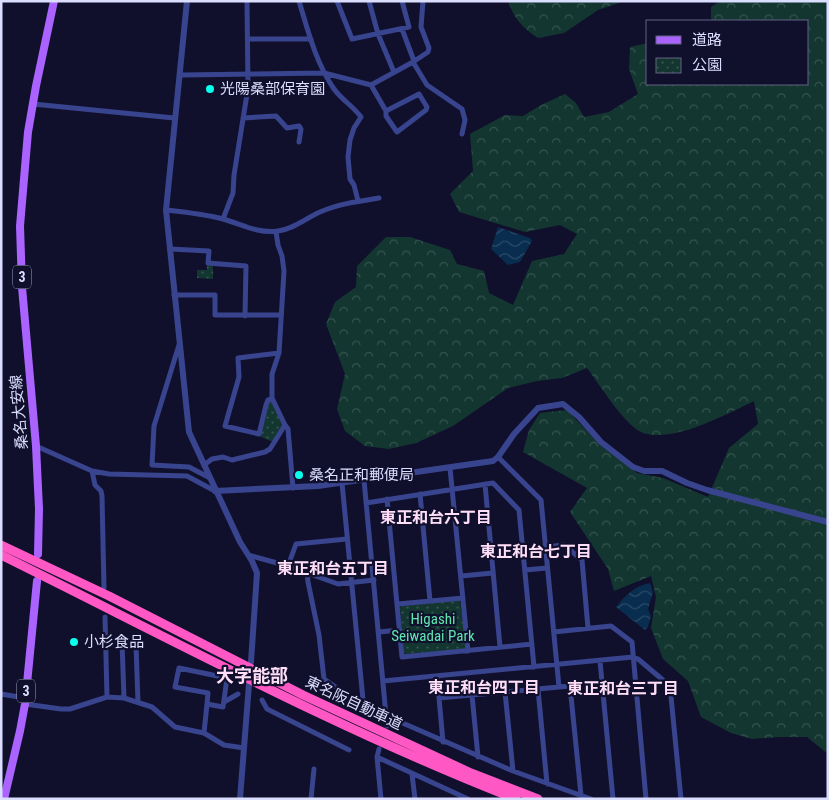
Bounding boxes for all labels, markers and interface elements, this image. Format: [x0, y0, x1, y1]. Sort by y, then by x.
legend [646, 20, 809, 85]
text: 道路 [692, 31, 722, 49]
text: 公園 [692, 56, 722, 74]
place label: 光陽桑部保育園 [220, 80, 325, 98]
marker: 光陽桑部保育園 [204, 83, 216, 95]
road number: 3 [13, 266, 31, 288]
street label: 桑名大安線 [7, 374, 31, 450]
place label: 桑名正和郵便局 [309, 466, 414, 484]
marker: 桑名正和郵便局 [293, 469, 305, 481]
district label: 東正和台六丁目 [380, 508, 492, 527]
district label: 東正和台七丁目 [480, 542, 592, 561]
district label: 東正和台五丁目 [277, 559, 389, 578]
park label: Higashi Seiwadai Park [391, 610, 475, 645]
place label: 小杉食品 [84, 633, 144, 651]
marker: 小杉食品 [68, 636, 80, 648]
district label: 大字能部 [216, 665, 288, 686]
street label: 東名阪自動車道 [303, 673, 405, 733]
district label: 東正和台四丁目 [428, 678, 540, 697]
road number: 3 [17, 679, 35, 702]
district label: 東正和台三丁目 [567, 679, 679, 698]

